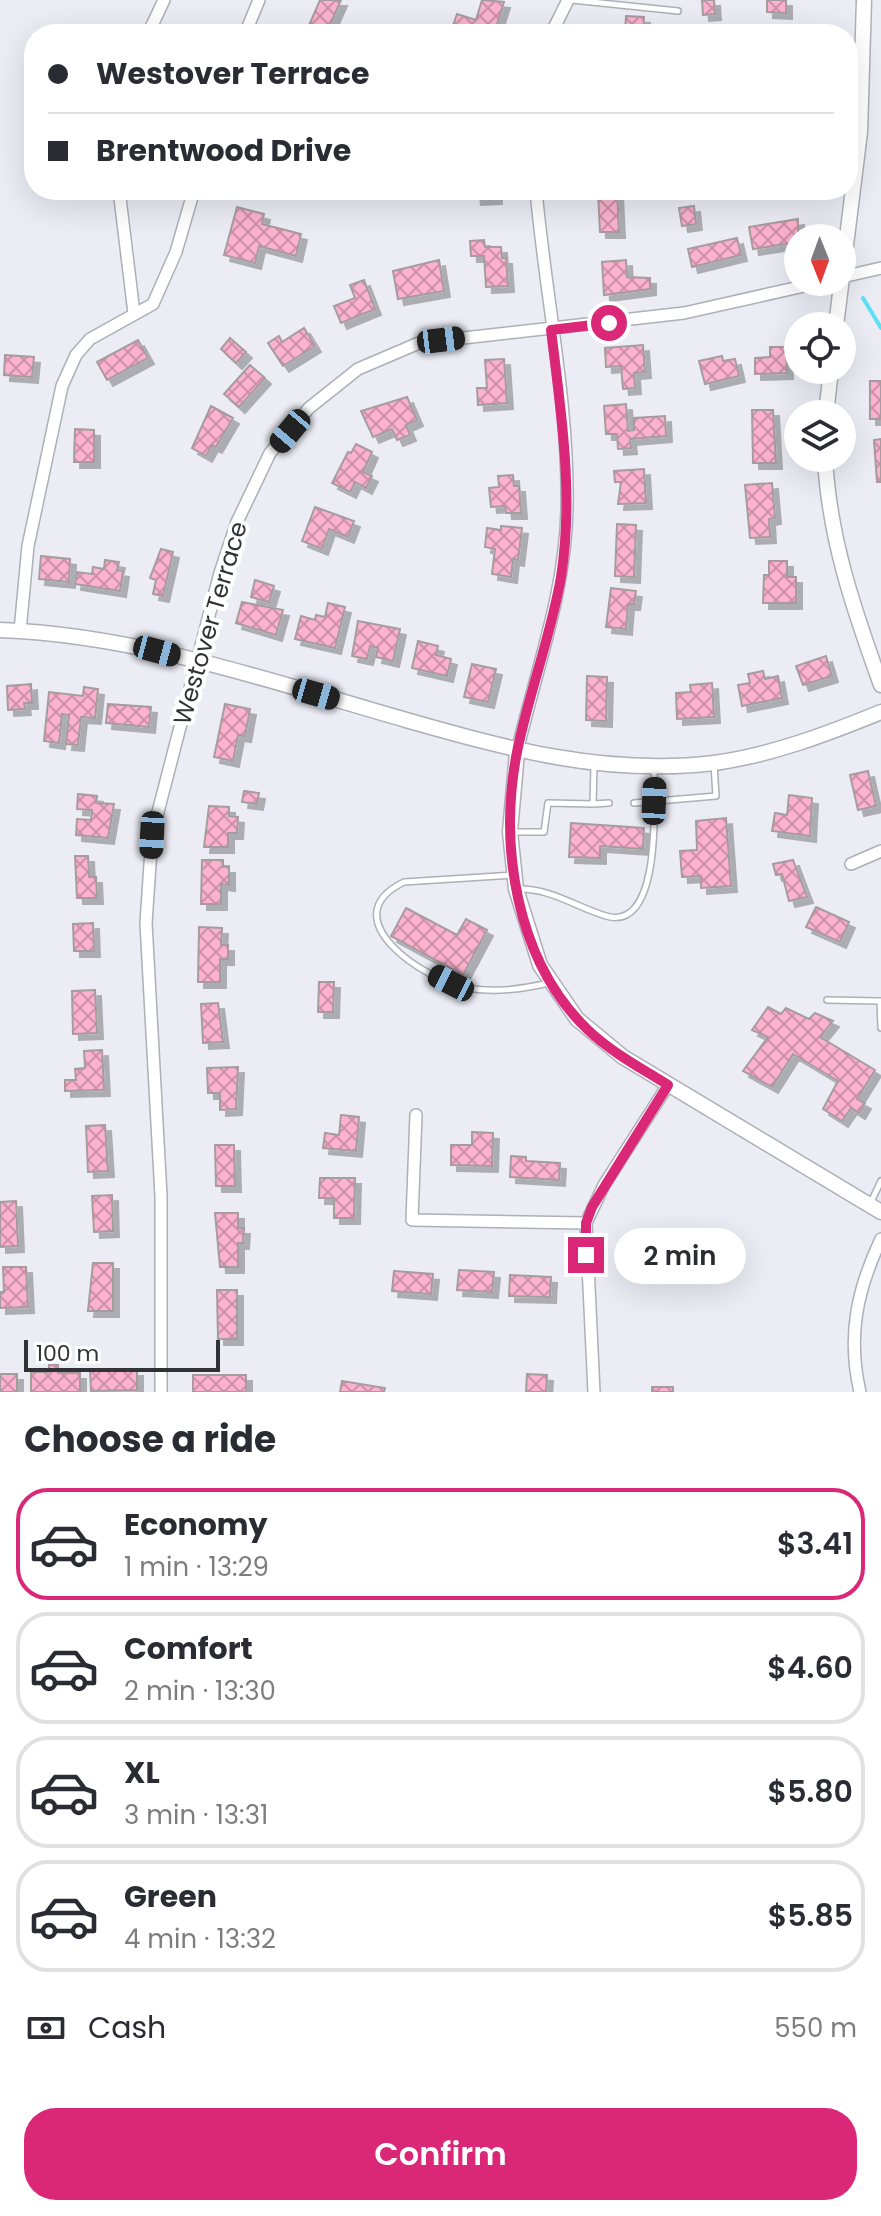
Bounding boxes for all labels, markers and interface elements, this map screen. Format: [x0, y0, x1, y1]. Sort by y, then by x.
text: Westover Terrace [96, 52, 369, 95]
text: Brentwood Drive [96, 129, 351, 172]
north arrow [784, 224, 856, 296]
map controls [784, 224, 856, 472]
route start [591, 305, 627, 341]
button: locate [784, 312, 856, 384]
car [416, 325, 466, 355]
button: layers [784, 400, 856, 472]
car [265, 405, 315, 457]
street label: Westover Terrace [165, 517, 255, 729]
car [131, 633, 183, 669]
car [290, 676, 342, 712]
car [641, 777, 667, 825]
car [139, 810, 165, 860]
car [424, 961, 478, 1005]
callout: 2 min [614, 1227, 746, 1283]
route end [568, 1237, 604, 1273]
text: 2 min [644, 1238, 716, 1274]
scale bar [24, 1336, 220, 1372]
text: 100 m [36, 1338, 99, 1369]
text: Choose a ride [24, 1414, 276, 1465]
text: Economy [124, 1503, 268, 1546]
icon: car [28, 1508, 100, 1580]
text: $3.41 [777, 1522, 853, 1565]
text: 1 min · 13:29 [124, 1549, 269, 1585]
text: Comfort [124, 1627, 253, 1670]
icon: car [28, 1632, 100, 1704]
text: $4.60 [767, 1646, 853, 1689]
text: 2 min · 13:30 [124, 1673, 276, 1709]
text: XL [124, 1751, 160, 1794]
icon: car [28, 1756, 100, 1828]
text: $5.80 [768, 1770, 853, 1813]
text: 3 min · 13:31 [124, 1797, 268, 1833]
text: Green [124, 1875, 217, 1918]
icon: car [28, 1880, 100, 1952]
text: $5.85 [768, 1894, 853, 1937]
text: 4 min · 13:32 [124, 1921, 276, 1957]
icon: cash [24, 2006, 68, 2050]
text: Cash [88, 2006, 166, 2049]
text: 550 m [774, 2010, 857, 2046]
button: Confirm [24, 2108, 857, 2200]

